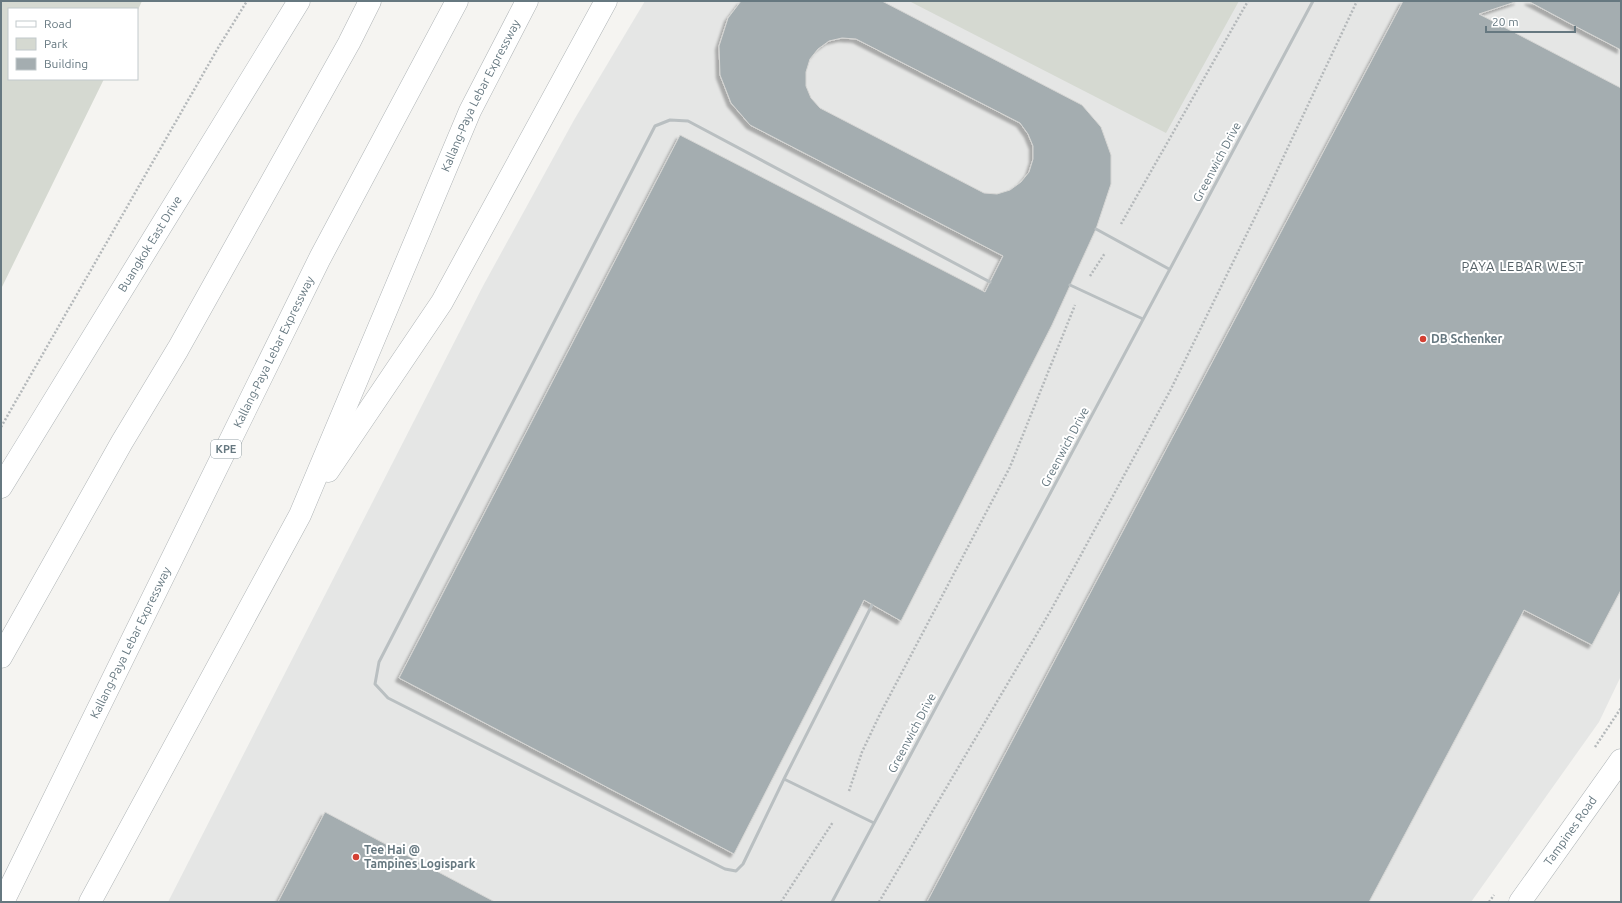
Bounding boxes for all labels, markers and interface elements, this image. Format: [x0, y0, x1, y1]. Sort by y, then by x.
legend [8, 8, 138, 80]
scale bar [1486, 8, 1575, 34]
text: 20 m [1492, 15, 1519, 28]
text: Road [44, 17, 72, 30]
street label: Kallang-Paya Lebar Expressway [438, 17, 522, 173]
text: Park [44, 37, 68, 50]
text: Building [44, 57, 88, 70]
street label: Greenwich Drive [1190, 120, 1243, 204]
street label: Buangkok East Drive [115, 193, 184, 294]
district label: PAYA LEBAR WEST [1462, 259, 1584, 273]
street label: Kallang-Paya Lebar Expressway [231, 274, 316, 430]
place label: DB Schenker [1431, 332, 1502, 345]
marker: DB Schenker [1418, 334, 1428, 344]
street label: Greenwich Drive [1038, 405, 1091, 489]
road number: KPE [211, 440, 241, 458]
street label: Kallang-Paya Lebar Expressway [87, 564, 173, 720]
street label: Greenwich Drive [885, 691, 938, 775]
street label: Tampines Road [1541, 794, 1599, 868]
place label: Tee Hai @ Tampines Logispark [364, 843, 476, 870]
marker: Tee Hai @ Tampines Logispark [351, 852, 361, 862]

